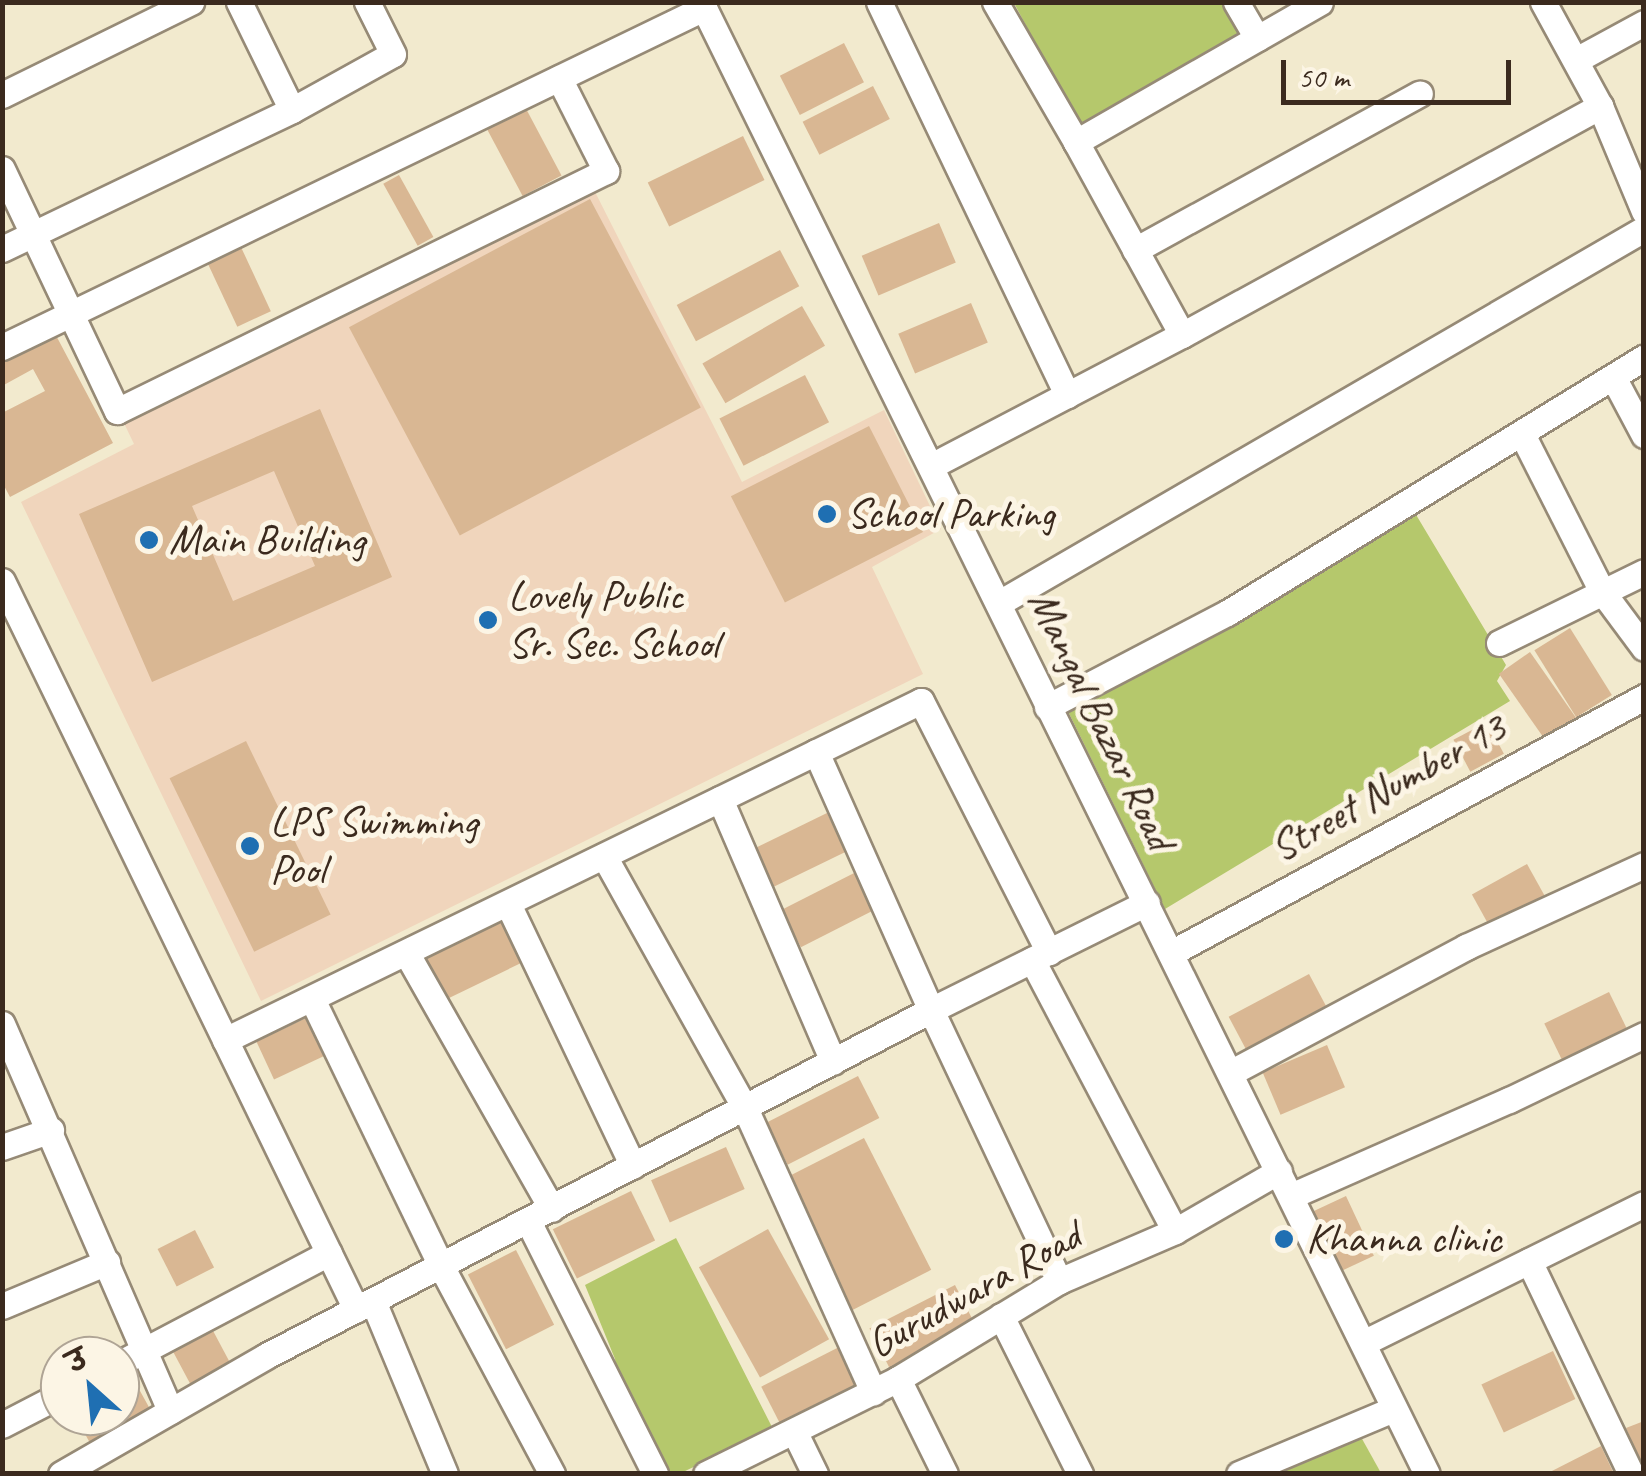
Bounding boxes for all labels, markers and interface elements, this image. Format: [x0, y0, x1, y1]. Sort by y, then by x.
scale bar [1286, 40, 1516, 102]
text: 50 m [1298, 58, 1349, 96]
place label: School Parking [847, 489, 1056, 539]
marker: School Parking [816, 503, 838, 525]
place label: Main Building [169, 515, 365, 565]
marker: Main Building [138, 529, 160, 551]
place label: Lovely Public Sr. Sec. School [508, 571, 719, 670]
street label: Mangal Bazar Road [1016, 582, 1186, 858]
marker: Lovely Public Sr. Sec. School [477, 609, 499, 631]
street label: Street Number 13 [1262, 703, 1514, 873]
place label: LPS Swimming Pool [270, 797, 477, 896]
marker: LPS Swimming Pool [239, 835, 261, 857]
street label: Gurudwara Road [859, 1211, 1089, 1369]
place label: Khanna clinic [1306, 1214, 1502, 1264]
marker: Khanna clinic [1271, 1226, 1297, 1252]
north arrow [40, 1336, 140, 1436]
text: उ [61, 1341, 93, 1380]

